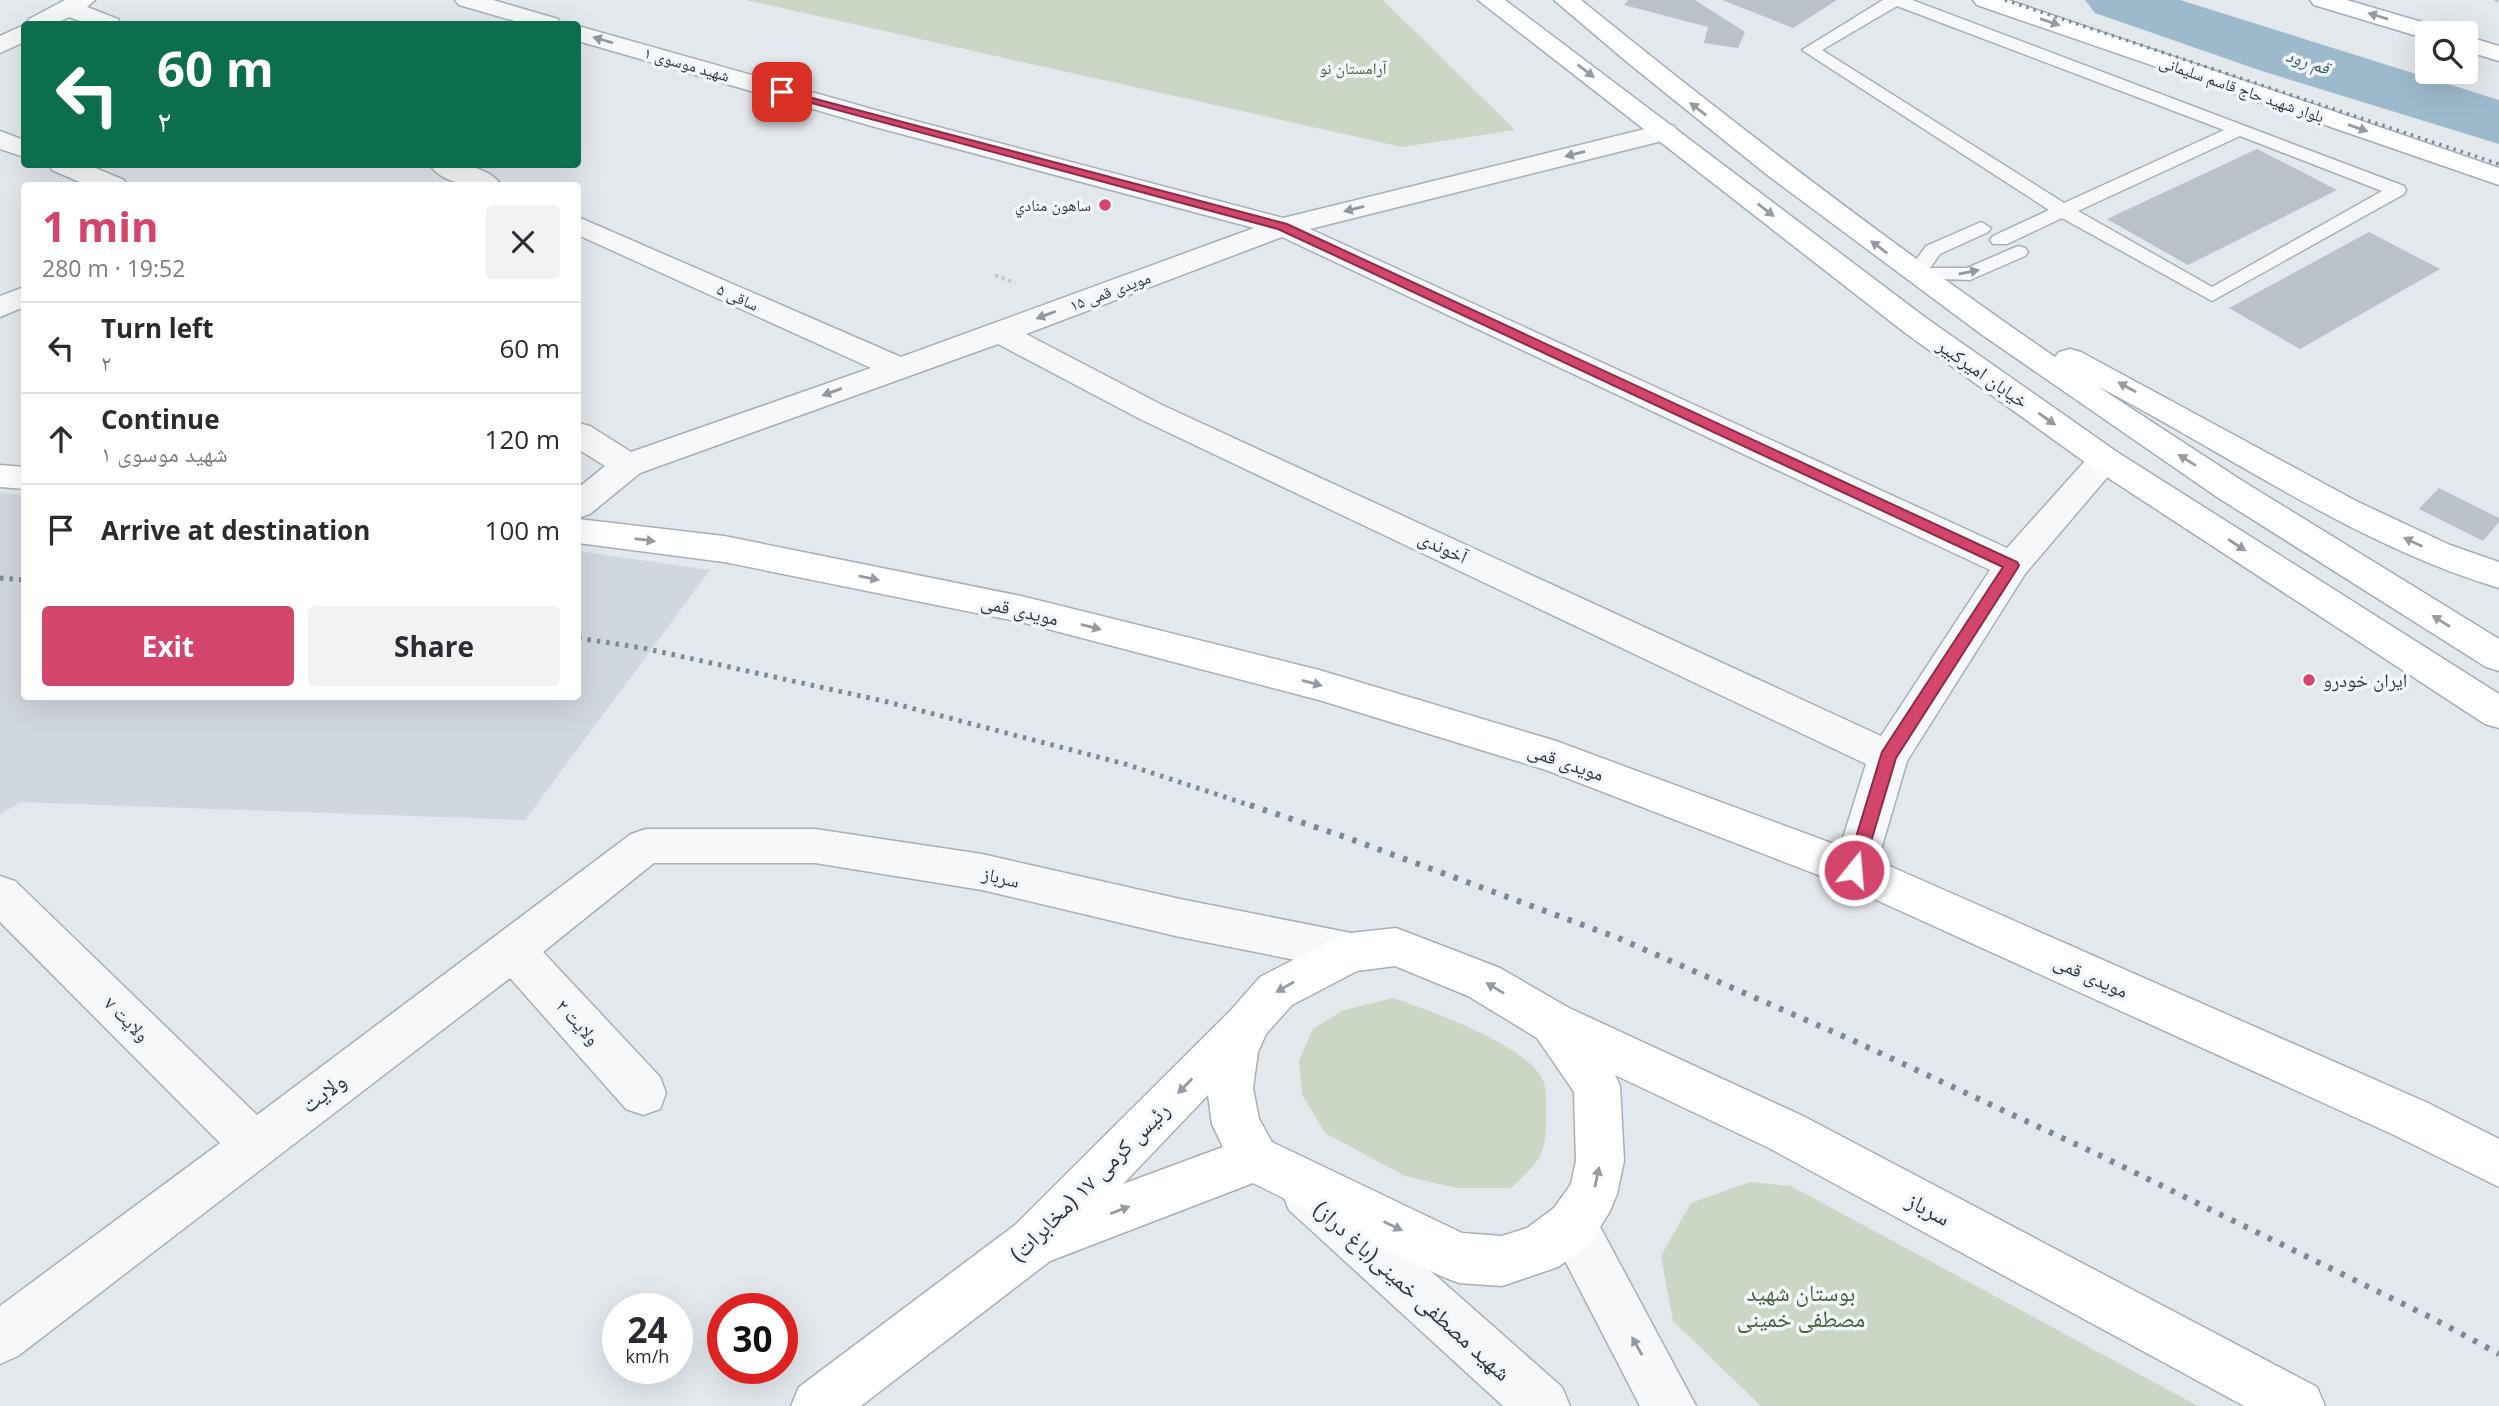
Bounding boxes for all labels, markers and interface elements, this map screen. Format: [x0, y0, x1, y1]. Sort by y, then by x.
one-way arrow [2367, 11, 2388, 21]
one-way arrow [2040, 17, 2061, 28]
map controls [2415, 21, 2478, 84]
button: search [2415, 21, 2478, 84]
one-way arrow [591, 34, 613, 45]
text: 60 m [157, 35, 274, 101]
street label: شهید موسوی ۱ [642, 41, 732, 87]
water label: قم رود [2283, 43, 2335, 81]
icon: left [42, 49, 133, 140]
street label: بلوار شهید حاج قاسم سلیمانی [2157, 50, 2327, 128]
park label: آرامستان نو [1320, 57, 1387, 79]
pin [752, 62, 812, 122]
one-way arrow [1577, 64, 1595, 78]
icon: arrive [763, 73, 801, 111]
text: ۲ [157, 98, 171, 141]
one-way arrow [1689, 102, 1706, 117]
one-way arrow [2347, 123, 2368, 134]
one-way arrow [1563, 149, 1585, 160]
place label: ساهون منادي [1015, 194, 1091, 218]
text: 1 min [42, 197, 159, 254]
marker: ساهون منادي [1097, 197, 1113, 213]
one-way arrow [1757, 203, 1775, 218]
one-way arrow [1343, 204, 1365, 215]
button: close [486, 205, 560, 279]
one-way arrow [1870, 240, 1888, 254]
text: 280 m · 19:52 [42, 252, 185, 284]
street label: مویدی قمی ۱۵ [1066, 266, 1154, 316]
one-way arrow [1958, 266, 1980, 277]
street label: ساقی ۵ [714, 278, 762, 316]
one-way arrow [1036, 309, 1057, 320]
text: Turn left [101, 310, 213, 346]
icon: left [42, 329, 80, 367]
text: 60 m [499, 330, 560, 366]
street label: خیابان امیرکبیر [1932, 332, 2034, 414]
text: ۲ [101, 346, 111, 378]
one-way arrow [2117, 381, 2136, 393]
one-way arrow [822, 387, 843, 398]
text: Continue [101, 401, 220, 437]
one-way arrow [2038, 412, 2056, 426]
icon: ahead [42, 420, 80, 458]
text: 120 m [485, 421, 560, 457]
text: شهید موسوی ۱ [101, 437, 228, 469]
one-way arrow [2177, 453, 2196, 466]
icon: arrive [42, 511, 80, 549]
text: Arrive at destination [101, 512, 370, 548]
text: 100 m [485, 512, 560, 548]
street label: آخوندی [1414, 524, 1473, 570]
one-way arrow [634, 534, 656, 545]
one-way arrow [2403, 536, 2423, 548]
one-way arrow [2227, 538, 2246, 551]
one-way arrow [858, 573, 880, 584]
street label: مویدی قمی [979, 588, 1061, 632]
button: Exit [42, 606, 294, 686]
button: Share [308, 606, 560, 686]
one-way arrow [2432, 614, 2451, 627]
one-way arrow [1081, 622, 1103, 633]
place label: ایران خودرو [2323, 667, 2407, 693]
marker: ایران خودرو [2301, 672, 2317, 688]
one-way arrow [1301, 678, 1323, 689]
street label: مویدی قمی [1525, 737, 1607, 787]
position arrow [1817, 833, 1891, 907]
street label: سرباز [979, 860, 1022, 894]
street label: مویدی قمی [2050, 948, 2132, 1004]
one-way arrow [1275, 981, 1294, 993]
one-way arrow [1485, 982, 1504, 994]
street label: ولایت ۷ [99, 991, 155, 1047]
street label: ولایت ۲ [550, 993, 606, 1051]
street label: ولایت [294, 1064, 352, 1120]
one-way arrow [1177, 1077, 1193, 1094]
street label: رئیس کرمی ۱۷ (مخابرات) [1002, 1094, 1176, 1268]
one-way arrow [1591, 1166, 1602, 1188]
street label: سرباز [1901, 1183, 1957, 1233]
street label: شهید مصطفی خمینی(باغ دراز) [1307, 1193, 1519, 1387]
one-way arrow [1109, 1204, 1130, 1215]
one-way arrow [1383, 1220, 1403, 1232]
park label: بوستان شهید مصطفی خمینی [1737, 1276, 1865, 1334]
speed limit sign: 30 [707, 1293, 798, 1384]
text: 24 [627, 1306, 668, 1353]
one-way arrow [1631, 1335, 1643, 1355]
text: km/h [626, 1344, 669, 1368]

